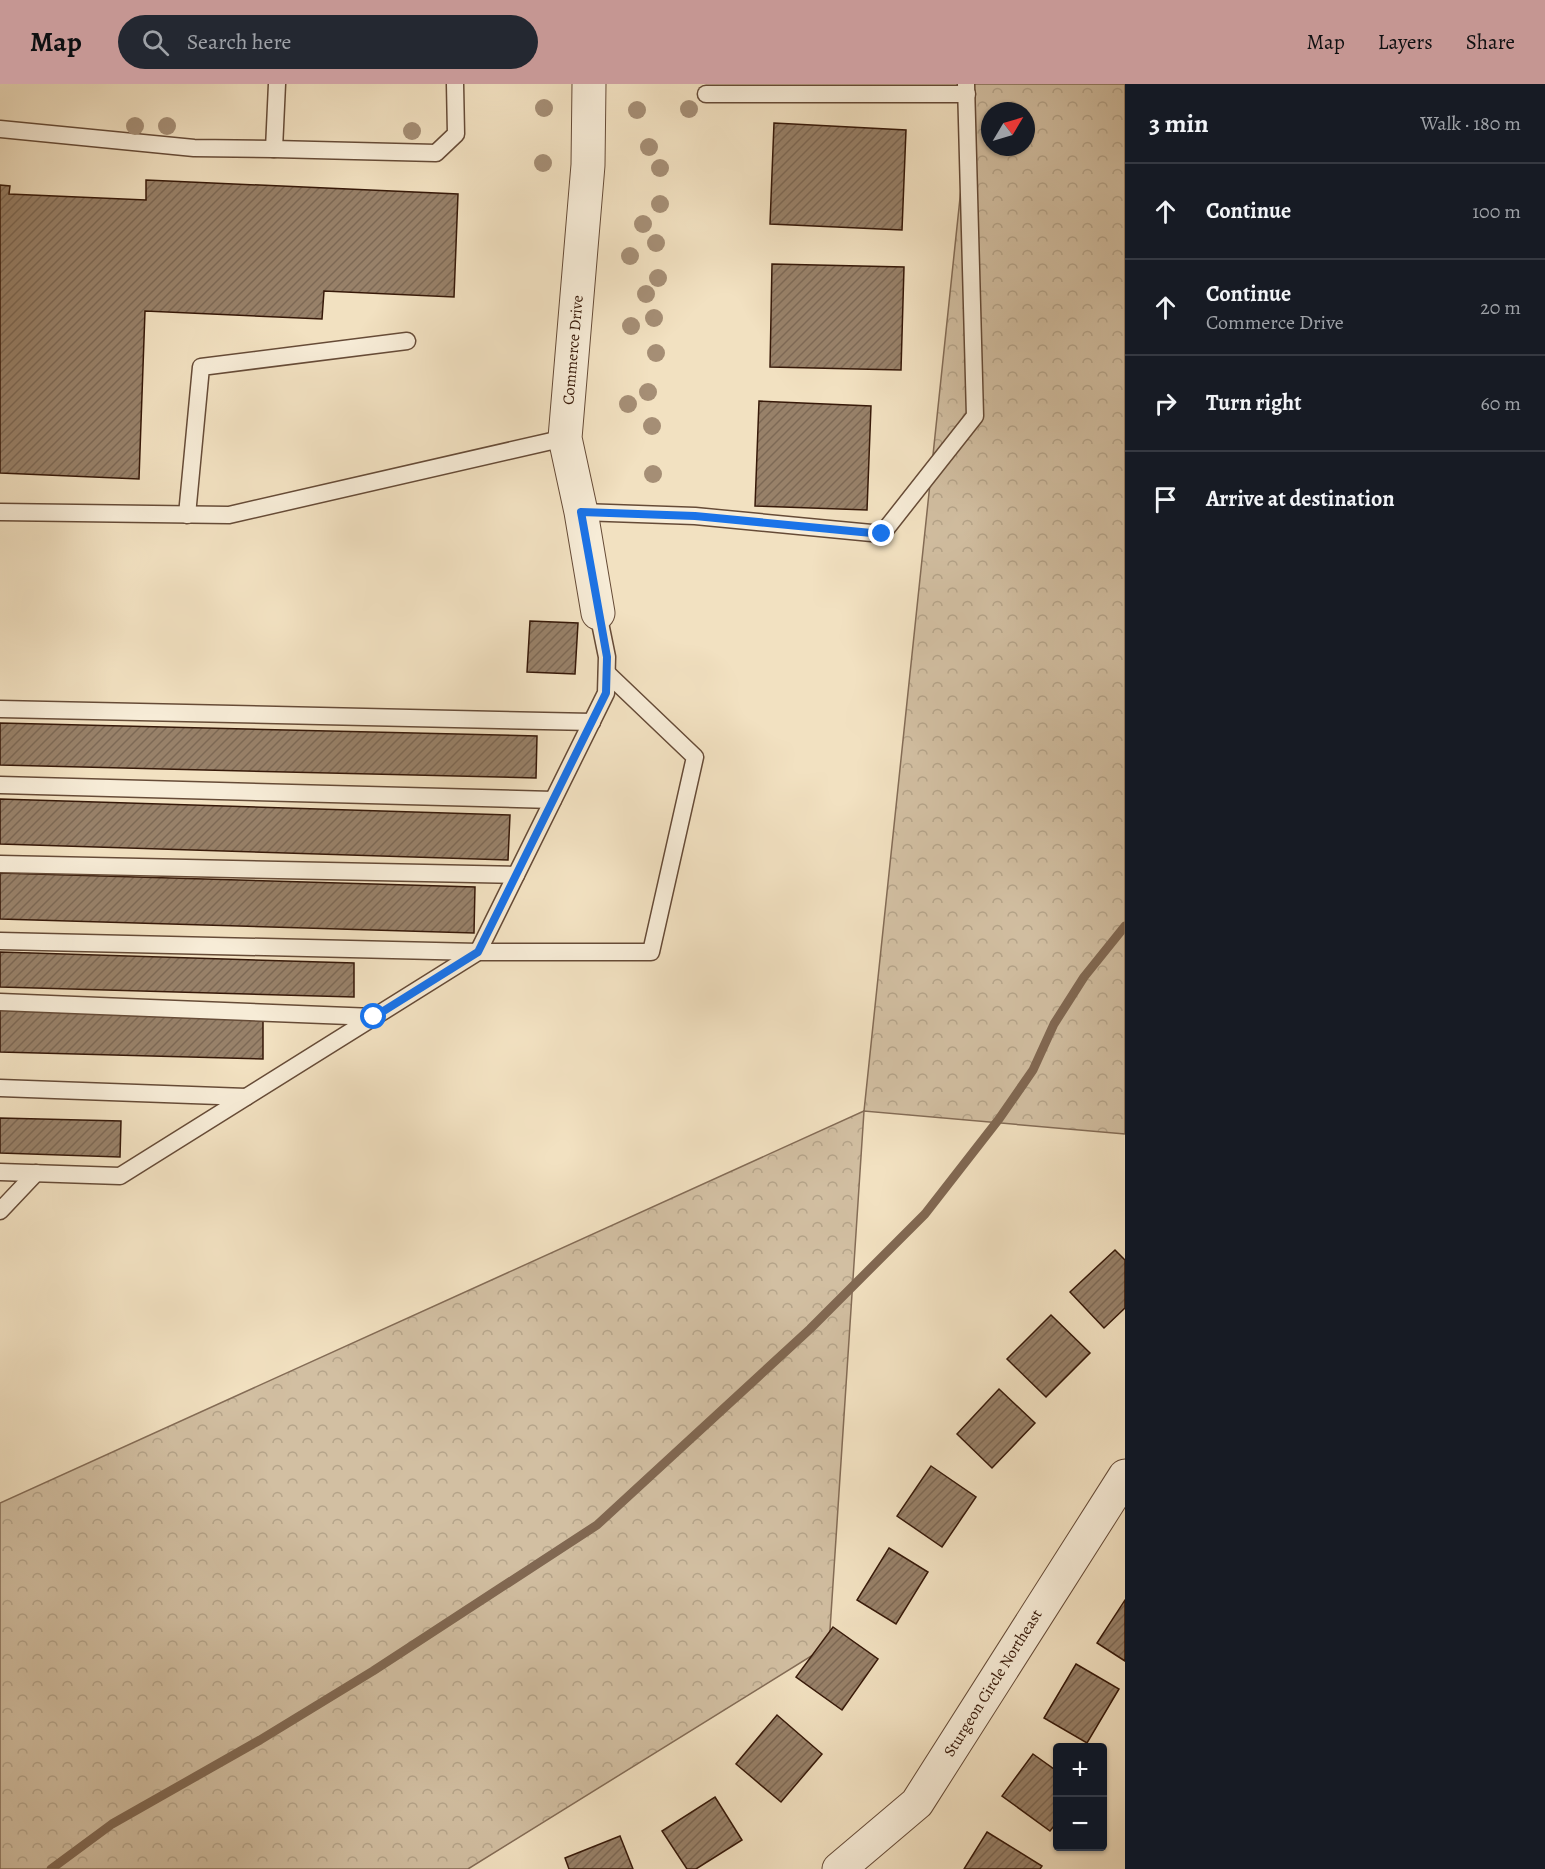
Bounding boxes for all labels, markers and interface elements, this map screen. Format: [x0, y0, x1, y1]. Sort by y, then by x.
search box [118, 15, 538, 69]
text: Map [30, 23, 82, 61]
icon: search [139, 26, 172, 59]
text: Search here [187, 27, 291, 57]
text: Map [1306, 28, 1345, 56]
text: Layers [1378, 28, 1433, 56]
text: Share [1466, 28, 1515, 56]
north arrow [981, 102, 1035, 156]
text: 3 min [1149, 106, 1209, 141]
text: Walk · 180 m [1420, 110, 1521, 137]
icon: ahead [1149, 195, 1182, 228]
text: Continue [1206, 196, 1291, 226]
text: 100 m [1472, 198, 1521, 225]
text: Continue [1206, 279, 1291, 309]
icon: ahead [1149, 291, 1182, 324]
street label: Commerce Drive [557, 294, 589, 406]
text: 20 m [1480, 294, 1521, 321]
text: Commerce Drive [1206, 309, 1344, 336]
icon: right [1149, 387, 1182, 420]
text: Turn right [1206, 388, 1302, 418]
text: 60 m [1481, 390, 1521, 417]
icon: arrive [1149, 483, 1182, 516]
text: Arrive at destination [1206, 484, 1395, 514]
route end [868, 520, 894, 546]
route start [360, 1003, 386, 1029]
street label: Sturgeon Circle Northeast [939, 1605, 1047, 1761]
map controls [1053, 1743, 1107, 1851]
button: + [1053, 1743, 1107, 1797]
button: − [1053, 1797, 1107, 1851]

